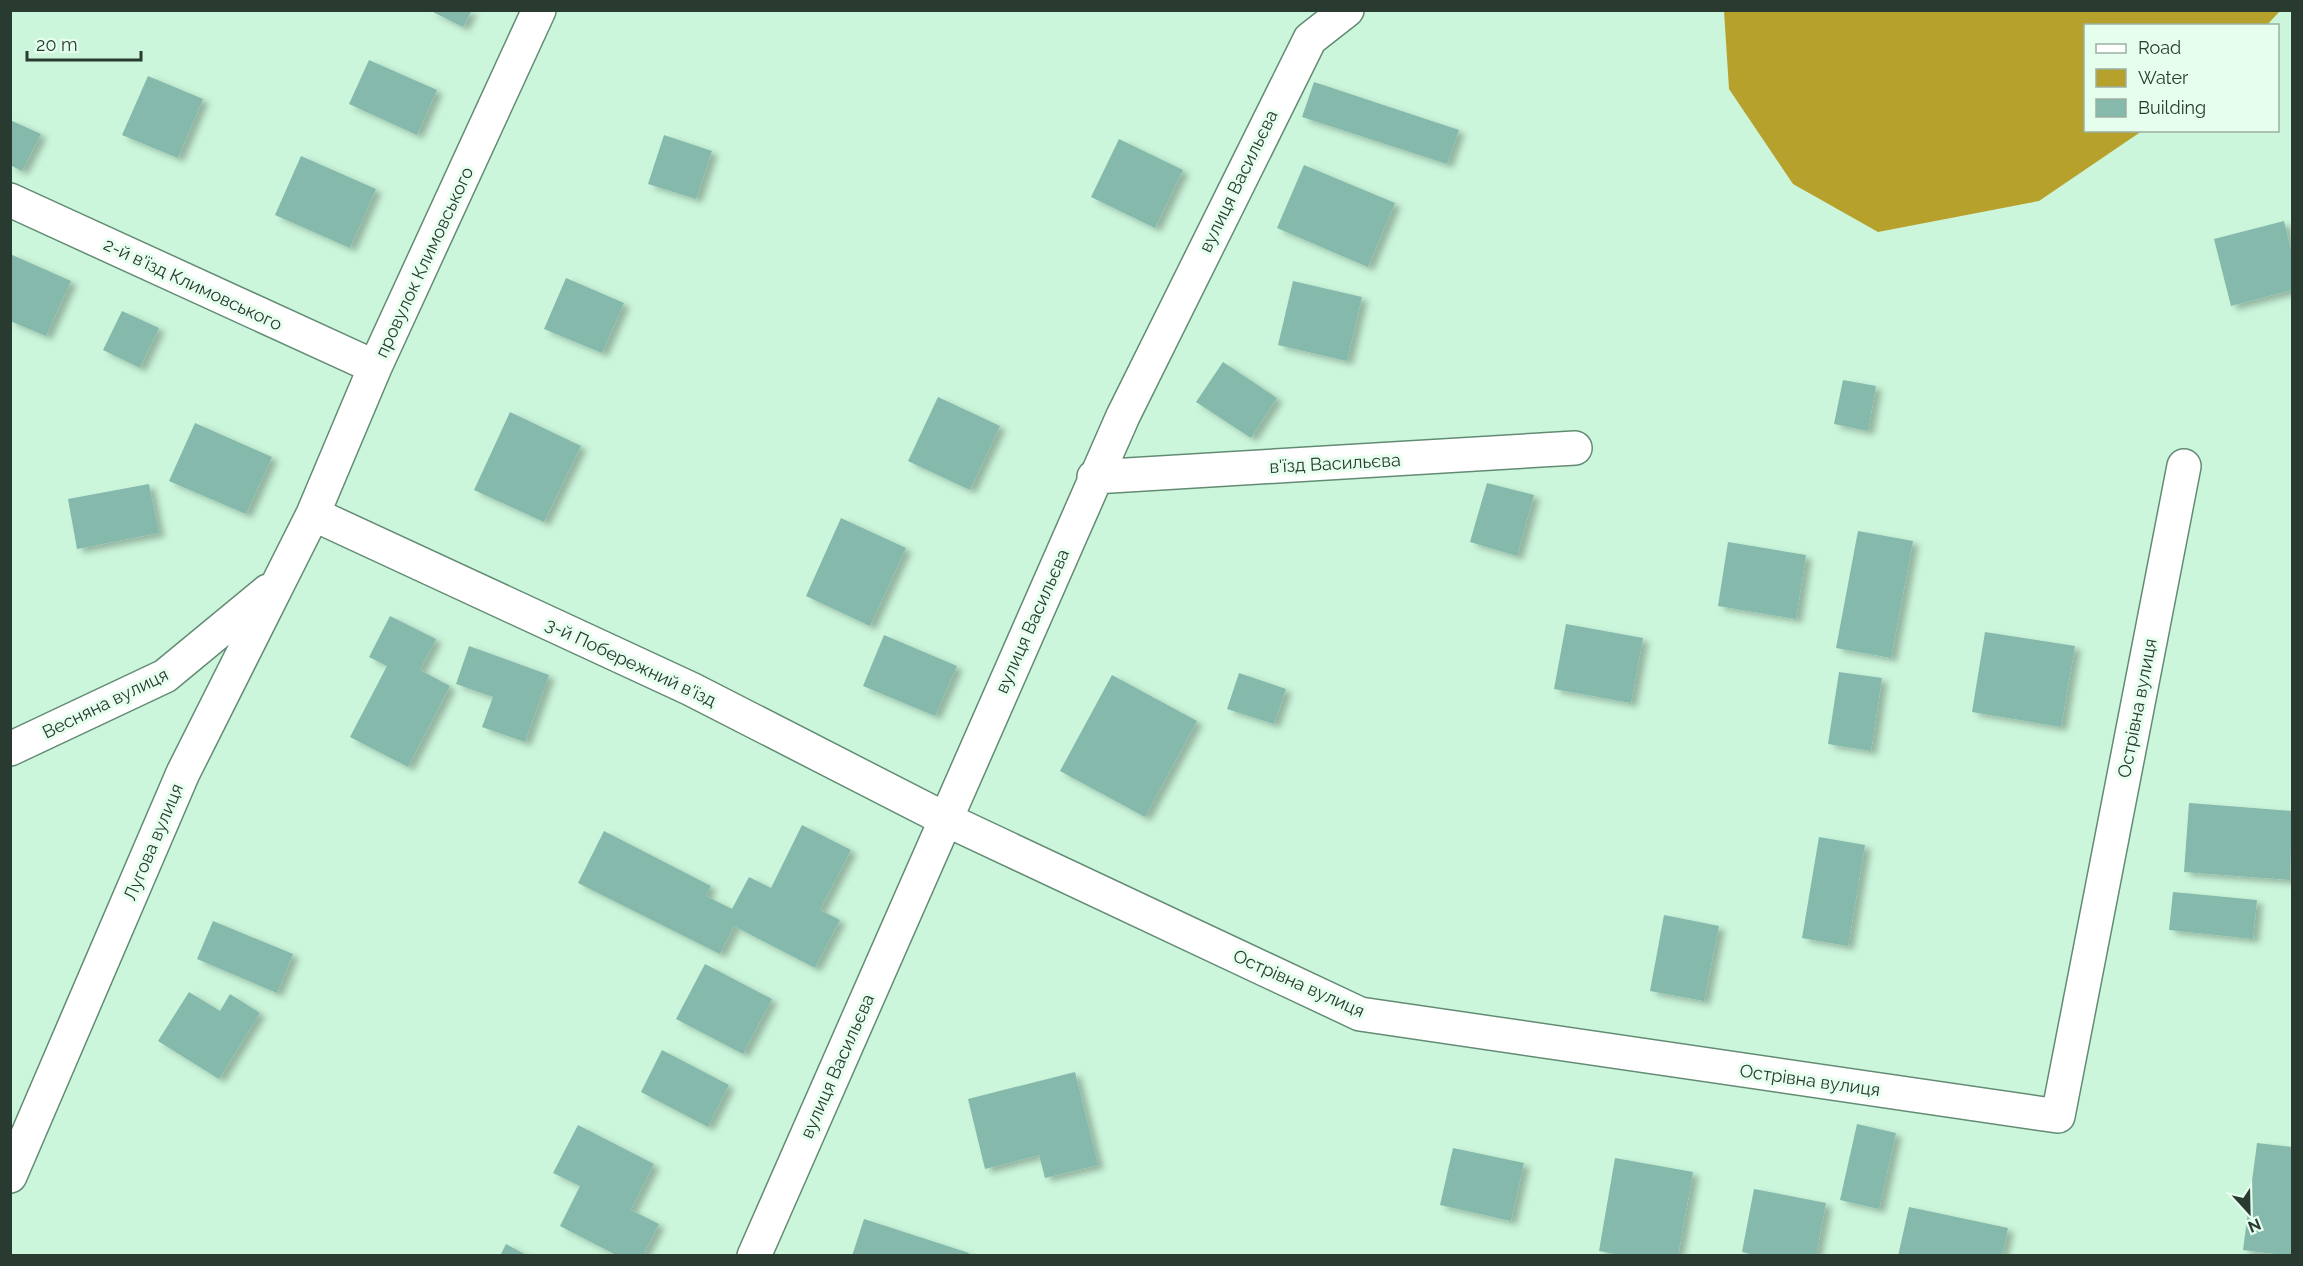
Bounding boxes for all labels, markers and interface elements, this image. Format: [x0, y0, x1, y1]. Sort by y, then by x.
scale bar [27, 24, 141, 62]
legend [2084, 24, 2279, 132]
text: 20 m [36, 34, 78, 55]
text: Road [2138, 37, 2181, 58]
text: Water [2138, 67, 2189, 88]
text: Building [2138, 97, 2206, 118]
street label: вулиця Васильєва [1194, 106, 1282, 256]
street label: провулок Климовського [371, 163, 478, 361]
street label: 2-й в'їзд Климовського [100, 233, 286, 335]
street label: в'їзд Васильєва [1269, 449, 1401, 477]
street label: вулиця Васильєва [991, 546, 1073, 696]
street label: 3-й Побережний в'їзд [542, 613, 720, 711]
street label: Острівна вулиця [2113, 636, 2161, 780]
street label: Весняна вулиця [39, 663, 171, 743]
street label: Лугова вулиця [119, 780, 187, 904]
street label: Острівна вулиця [1230, 945, 1368, 1021]
street label: вулиця Васильєва [796, 991, 878, 1141]
street label: Острівна вулиця [1738, 1060, 1882, 1100]
north arrow [2219, 1182, 2279, 1242]
text: N [2245, 1214, 2264, 1237]

